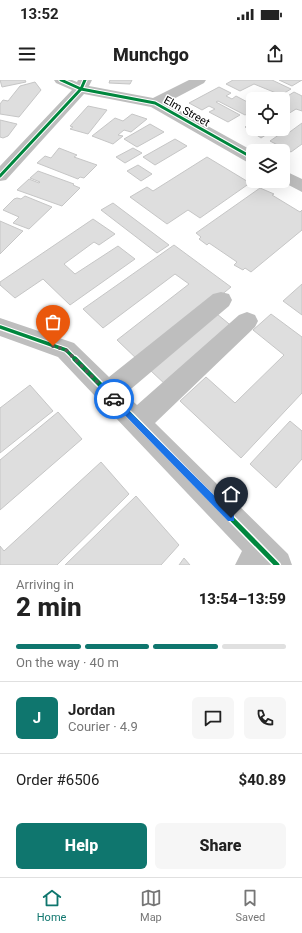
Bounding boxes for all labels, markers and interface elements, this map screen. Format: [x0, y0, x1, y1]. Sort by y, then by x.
text: 13:52 [20, 5, 59, 23]
icon: menu [16, 43, 38, 65]
icon: share [264, 43, 286, 65]
text: Munchgo [113, 44, 189, 65]
map controls [246, 92, 290, 188]
button: locate [246, 92, 290, 136]
street label: Elm Street [162, 94, 212, 130]
button: layers [246, 144, 290, 188]
pin [36, 305, 70, 346]
icon: bag [42, 311, 64, 333]
courier [94, 379, 134, 419]
icon: car [103, 388, 125, 410]
pin [214, 477, 248, 518]
icon: home [220, 483, 242, 505]
text: Arriving in [16, 577, 74, 592]
text: 13:54–13:59 [199, 590, 286, 608]
text: 2 min [16, 592, 82, 622]
text: On the way · 40 m [16, 655, 119, 670]
button: chat [192, 697, 234, 739]
button: phone [244, 697, 286, 739]
text: Jordan [68, 701, 115, 719]
text: J [33, 709, 41, 727]
text: Courier · 4.9 [68, 719, 138, 734]
text: Order #6506 [16, 771, 99, 789]
text: $40.89 [239, 771, 286, 789]
button: Help [16, 823, 147, 869]
button: Share [155, 823, 286, 869]
tab: Home [37, 887, 66, 924]
tab: Map [140, 887, 162, 924]
tab: Saved [235, 887, 265, 924]

